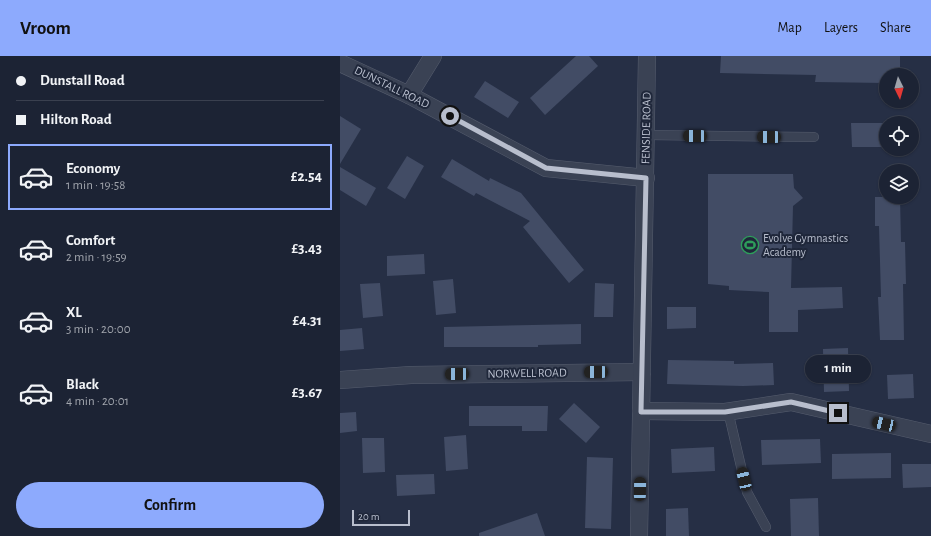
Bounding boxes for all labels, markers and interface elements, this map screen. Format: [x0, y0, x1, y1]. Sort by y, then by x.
text: Vroom [20, 19, 71, 38]
text: Map [777, 21, 802, 35]
text: Layers [824, 21, 858, 35]
text: Share [880, 21, 911, 35]
street label: DUNSTALL ROAD [353, 64, 432, 110]
north arrow [879, 68, 919, 108]
map controls [879, 68, 919, 204]
text: Dunstall Road [40, 73, 125, 88]
street label: FENSIDE ROAD [639, 92, 653, 164]
route start [441, 107, 459, 125]
text: Hilton Road [40, 112, 112, 127]
button: locate [879, 116, 919, 156]
car [683, 130, 707, 142]
car [757, 131, 781, 143]
icon: car [18, 159, 54, 195]
text: Economy [66, 161, 120, 176]
button: layers [879, 164, 919, 204]
text: £2.54 [291, 169, 322, 184]
text: 1 min · 19:58 [66, 179, 125, 192]
icon: car [18, 231, 54, 267]
place label: Evolve Gymnastics Academy [763, 232, 848, 259]
text: Comfort [66, 233, 115, 248]
sports icon: Evolve Gymnastics Academy [740, 235, 760, 255]
text: £3.43 [291, 241, 322, 256]
text: 2 min · 19:59 [66, 251, 127, 264]
icon: car [18, 303, 54, 339]
text: XL [66, 305, 82, 320]
text: £4.31 [292, 313, 322, 328]
text: 3 min · 20:00 [66, 323, 131, 336]
callout: 1 min [805, 355, 871, 383]
text: 1 min [824, 362, 852, 375]
street label: NORWELL ROAD [487, 366, 567, 380]
car [584, 366, 608, 378]
car [445, 368, 469, 380]
icon: car [18, 375, 54, 411]
text: Black [66, 377, 99, 392]
text: £3.67 [292, 385, 322, 400]
text: 4 min · 20:01 [66, 395, 129, 408]
route end [829, 404, 847, 422]
car [871, 415, 897, 433]
car [735, 466, 753, 492]
car [634, 477, 646, 501]
button: Confirm [16, 482, 324, 528]
scale bar [352, 508, 410, 527]
text: 20 m [358, 511, 379, 522]

